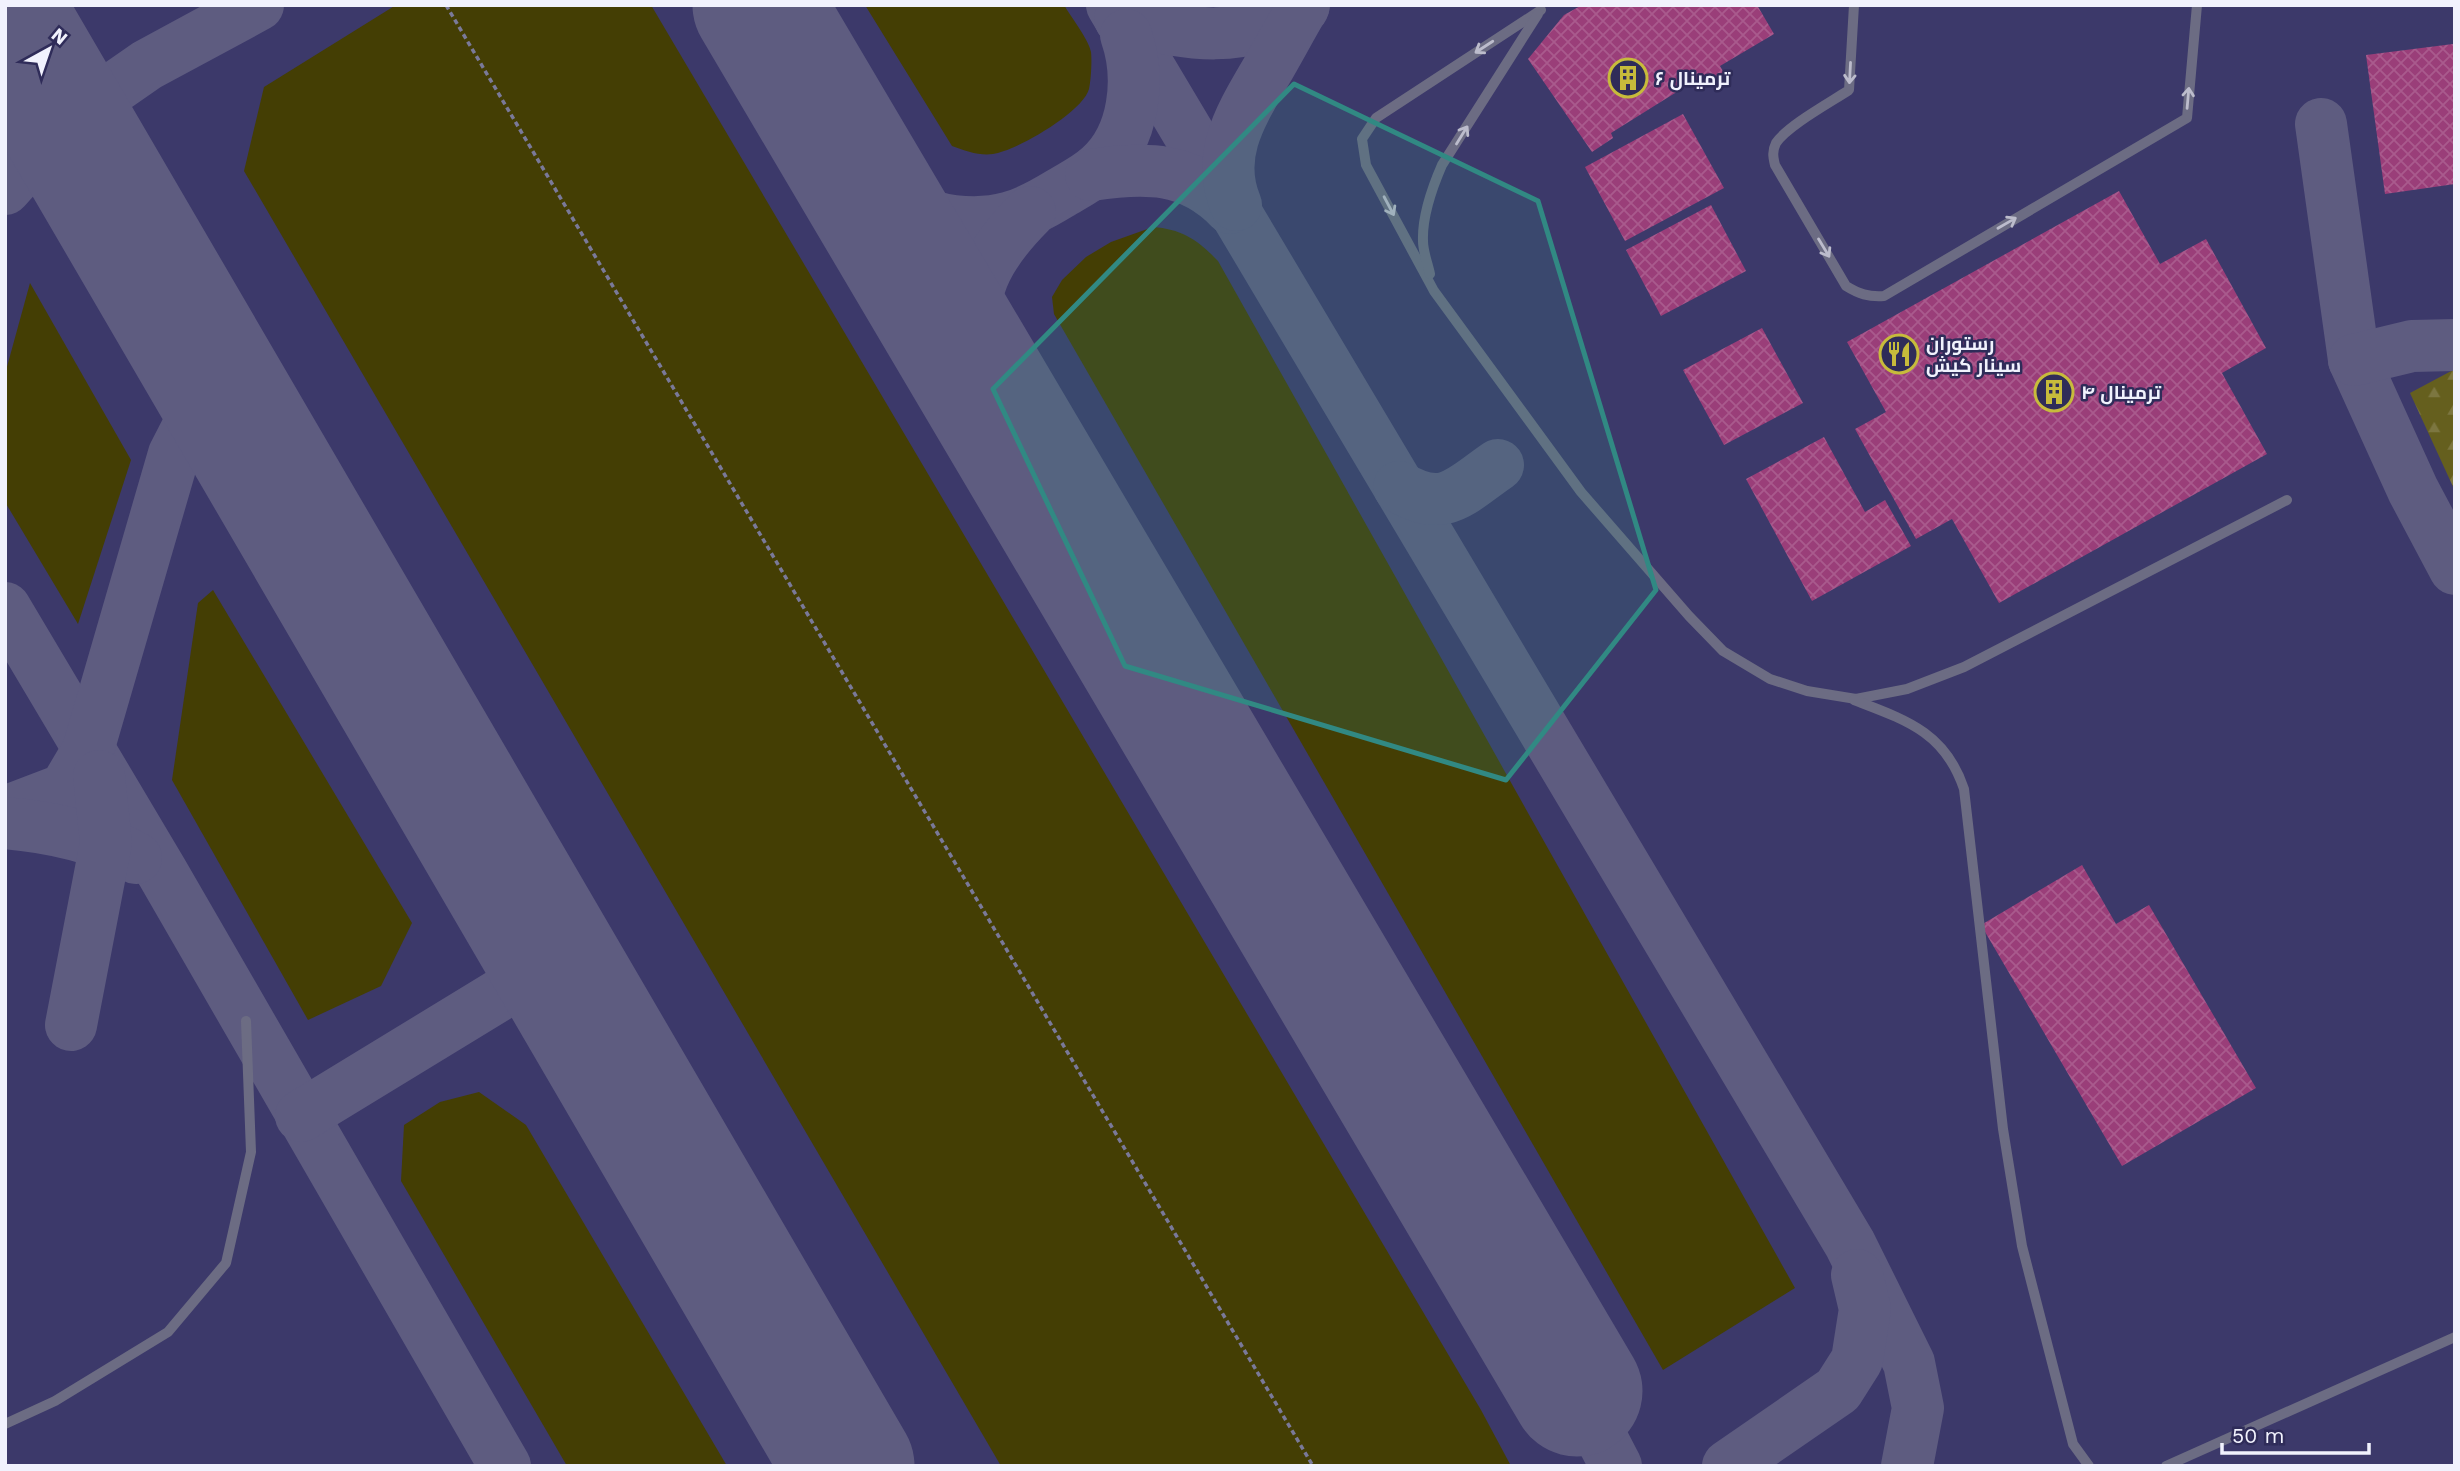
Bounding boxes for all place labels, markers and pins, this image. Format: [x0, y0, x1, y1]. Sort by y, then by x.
building icon: ترمینال ۶ [1607, 57, 1649, 99]
place label: ترمینال ۶ [1655, 67, 1731, 91]
place label: رستوران سینار کیش [1926, 332, 2021, 377]
restaurant icon: رستوران سینار کیش [1878, 333, 1920, 375]
building icon: ترمینال ۴ [2033, 371, 2075, 413]
place label: ترمینال ۴ [2081, 381, 2162, 405]

